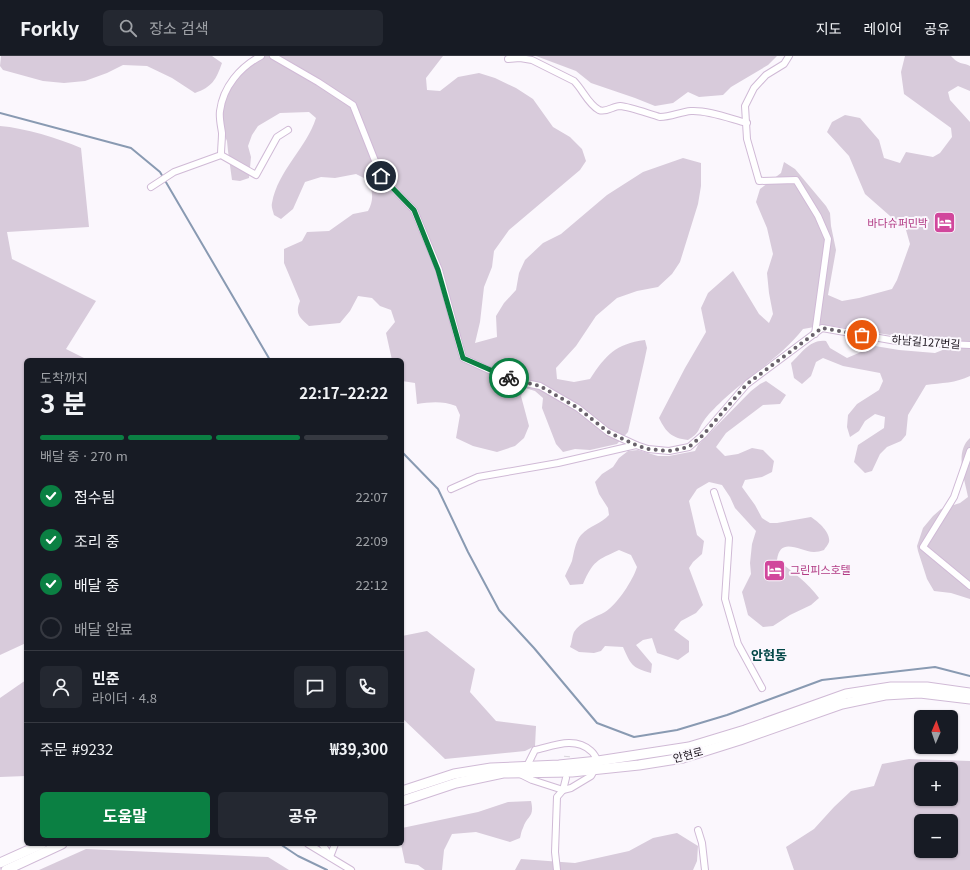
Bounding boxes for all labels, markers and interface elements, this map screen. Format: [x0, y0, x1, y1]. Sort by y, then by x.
search box [103, 10, 383, 46]
text: Forkly [20, 14, 79, 41]
icon: search [117, 17, 139, 39]
text: 장소 검색 [149, 17, 209, 38]
text: 지도 [816, 18, 842, 38]
text: 레이어 [864, 18, 902, 38]
text: 공유 [924, 18, 950, 38]
pin [364, 159, 398, 193]
icon: home [370, 165, 392, 187]
hotel icon: 바다슈퍼민박 [931, 210, 957, 236]
place label: 바다슈퍼민박 [867, 214, 928, 230]
pin [845, 318, 879, 352]
icon: bag [851, 324, 873, 346]
street label: 하남길127번길 [891, 331, 961, 351]
courier [489, 358, 529, 398]
icon: bike [498, 367, 520, 389]
text: 도착까지 [40, 368, 88, 387]
text: 22:17–22:22 [299, 382, 388, 403]
text: 3 분 [40, 383, 87, 420]
text: 배달 중 · 270 m [40, 446, 128, 465]
icon: check [40, 485, 62, 507]
text: 접수됨 [74, 486, 115, 507]
text: 22:07 [356, 487, 388, 506]
icon: check [40, 529, 62, 551]
text: 조리 중 [74, 530, 120, 551]
text: 22:09 [356, 531, 388, 550]
hotel icon: 그린피스호텔 [762, 557, 788, 583]
place label: 그린피스호텔 [790, 561, 851, 577]
icon: check [40, 573, 62, 595]
text: 배달 중 [74, 574, 120, 595]
text: 22:12 [356, 575, 388, 594]
text: 배달 완료 [74, 618, 133, 639]
district label: 안현동 [751, 645, 787, 664]
button: person [40, 666, 82, 708]
button: chat [294, 666, 336, 708]
button: phone [346, 666, 388, 708]
text: 민준 [92, 667, 120, 688]
text: 라이더 · 4.8 [92, 688, 157, 707]
north arrow [914, 710, 958, 754]
map controls [914, 710, 958, 858]
text: 주문 #9232 [40, 738, 113, 759]
text: ₩39,300 [330, 738, 388, 759]
street label: 안현로 [671, 742, 704, 766]
button: + [914, 762, 958, 806]
button: 도움말 [40, 792, 210, 838]
button: 공유 [218, 792, 388, 838]
button: − [914, 814, 958, 858]

